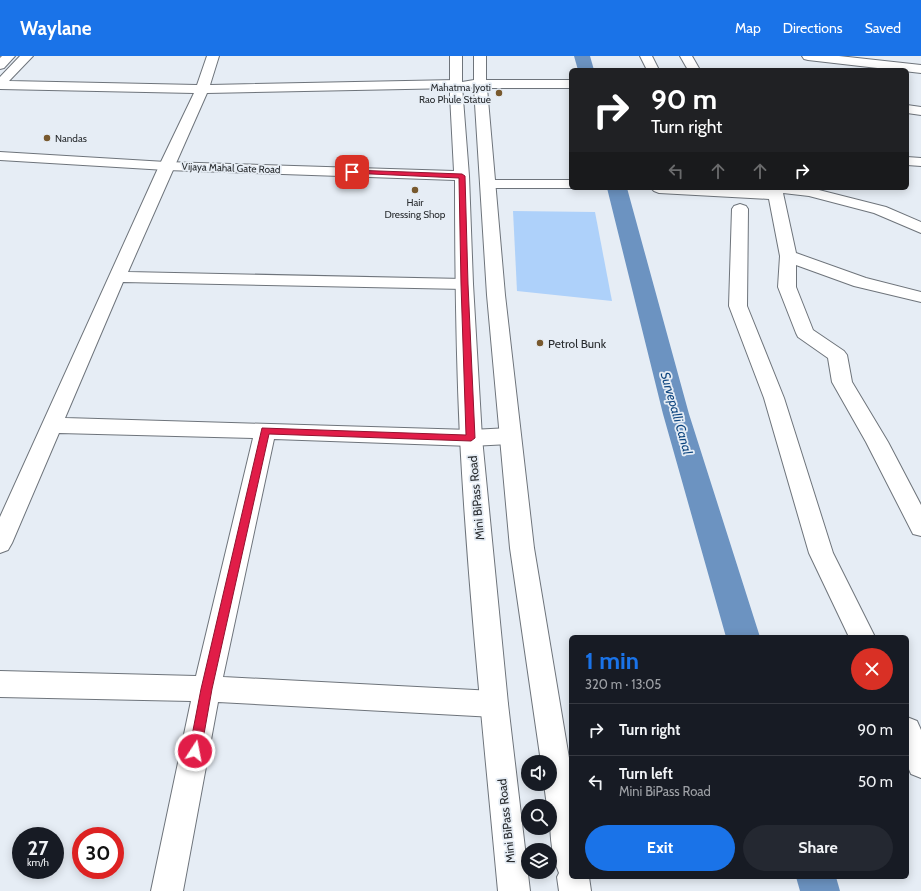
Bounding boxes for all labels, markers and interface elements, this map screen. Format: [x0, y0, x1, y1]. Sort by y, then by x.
text: Waylane [20, 17, 92, 40]
text: Map [735, 19, 761, 37]
text: Directions [783, 19, 843, 37]
text: Saved [865, 19, 901, 37]
place label: Mahatma Jyoti Rao Phule Statue [419, 81, 491, 106]
text: 90 m [651, 82, 717, 116]
icon: right [585, 84, 637, 136]
marker: Mahatma Jyoti Rao Phule Statue [494, 88, 504, 98]
text: Turn right [651, 116, 722, 138]
place label: Nandas [55, 132, 87, 145]
marker: Nandas [42, 133, 52, 143]
pin [335, 155, 369, 189]
street label: Vijaya Mahal Gate Road [181, 160, 281, 176]
icon: left [665, 160, 687, 182]
icon: ahead [707, 160, 729, 182]
icon: ahead [749, 160, 771, 182]
icon: right [791, 160, 813, 182]
icon: arrive [341, 161, 363, 183]
marker: Hair Dressing Shop [410, 185, 420, 195]
place label: Hair Dressing Shop [385, 196, 446, 221]
place label: Petrol Bunk [548, 336, 607, 351]
marker: Petrol Bunk [535, 338, 545, 348]
water label: Survepalli Canal [658, 370, 696, 456]
street label: Mini BiPass Road [465, 455, 487, 541]
text: 1 min [585, 646, 639, 675]
button: close [851, 648, 893, 690]
text: 320 m · 13:05 [585, 676, 661, 692]
icon: right [585, 719, 607, 741]
text: Turn right [619, 721, 680, 739]
text: 90 m [857, 721, 893, 739]
position arrow [174, 730, 216, 772]
map controls [521, 755, 557, 879]
button: sound [521, 755, 557, 791]
text: Turn left [619, 765, 673, 783]
icon: left [585, 771, 607, 793]
text: 50 m [858, 773, 893, 791]
street label: Mini BiPass Road [494, 778, 518, 864]
text: Mini BiPass Road [619, 783, 711, 799]
button: search [521, 799, 557, 835]
button: Exit [585, 825, 735, 871]
button: Share [743, 825, 893, 871]
speed limit sign: 30 [72, 827, 124, 879]
text: 27 [28, 836, 48, 860]
button: layers [521, 843, 557, 879]
text: km/h [27, 856, 49, 869]

